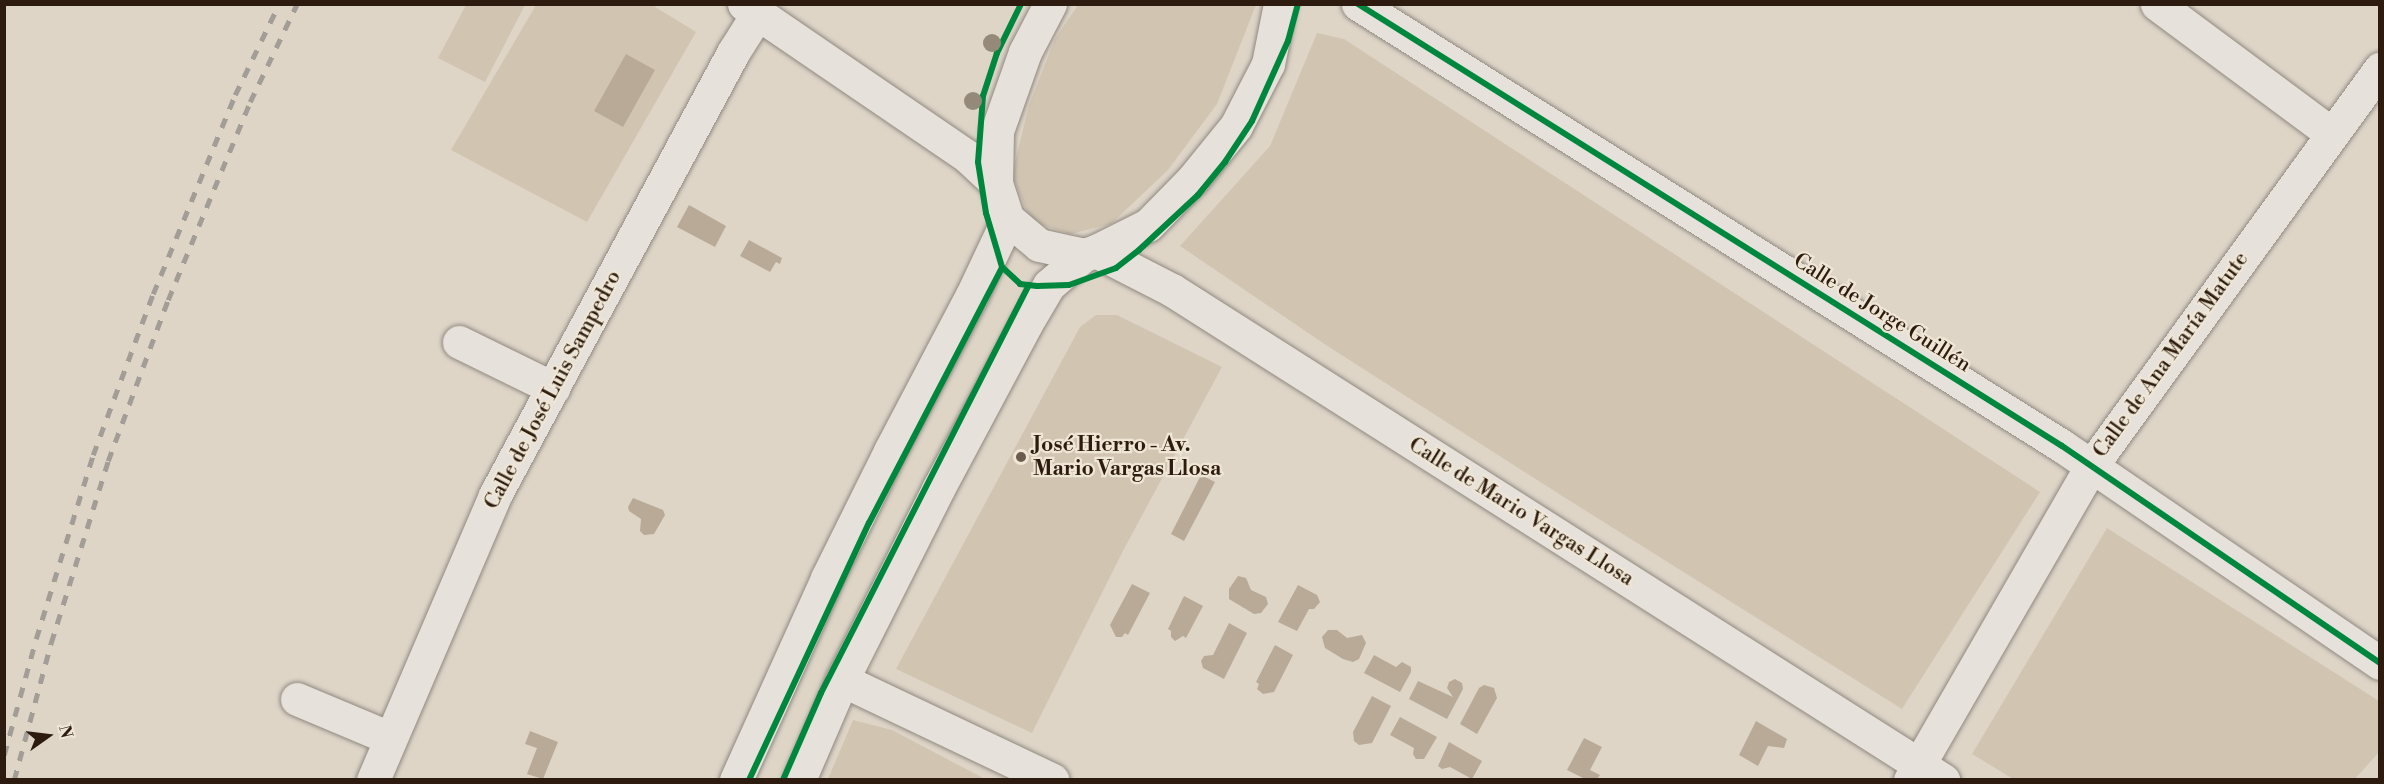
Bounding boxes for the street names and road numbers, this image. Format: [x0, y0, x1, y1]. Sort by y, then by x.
street label: Calle de Ana María Matute [2088, 247, 2254, 463]
street label: Calle de Jorge Guillén [1789, 248, 1975, 378]
street label: Calle de José Luis Sampedro [479, 266, 627, 514]
street label: Calle de Mario Vargas Llosa [1404, 432, 1638, 592]

